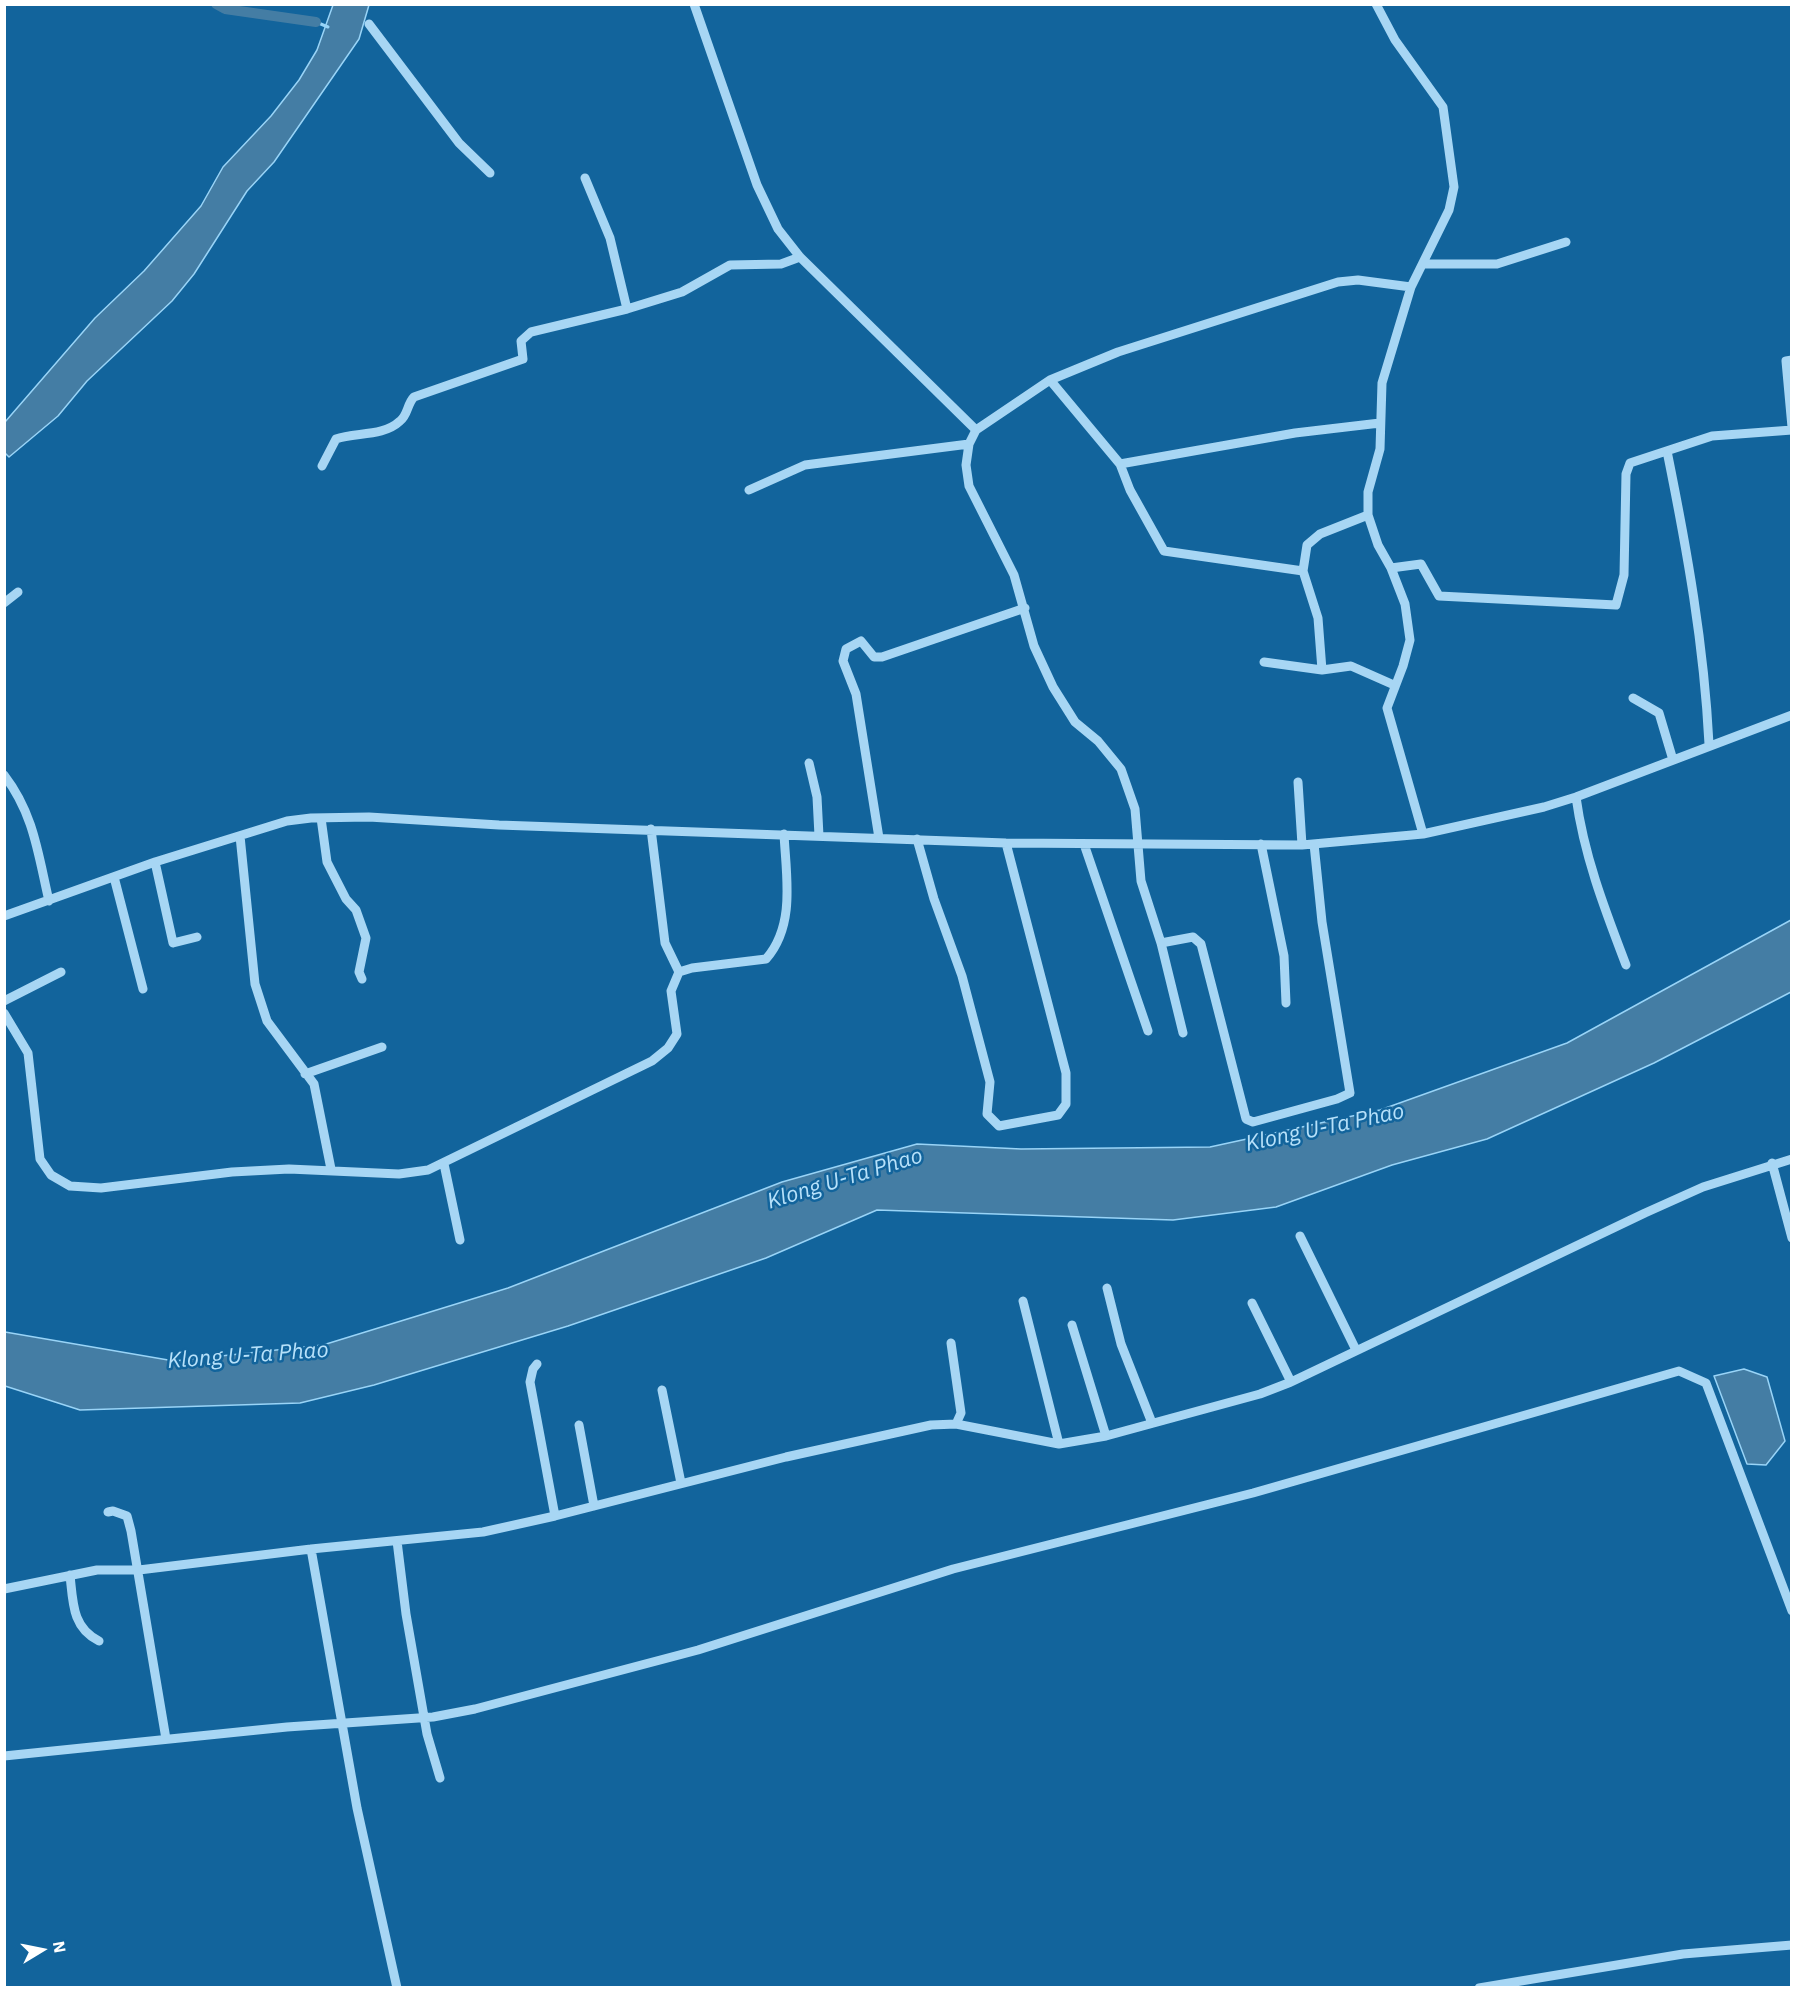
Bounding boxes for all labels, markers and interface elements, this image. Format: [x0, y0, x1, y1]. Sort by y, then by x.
water label: Klong U-Ta Phao [1243, 1098, 1407, 1158]
water label: Klong U-Ta Phao [764, 1143, 926, 1215]
water label: Klong U-Ta Phao [167, 1337, 329, 1375]
north arrow [12, 1920, 72, 1980]
text: N [49, 1939, 71, 1954]

